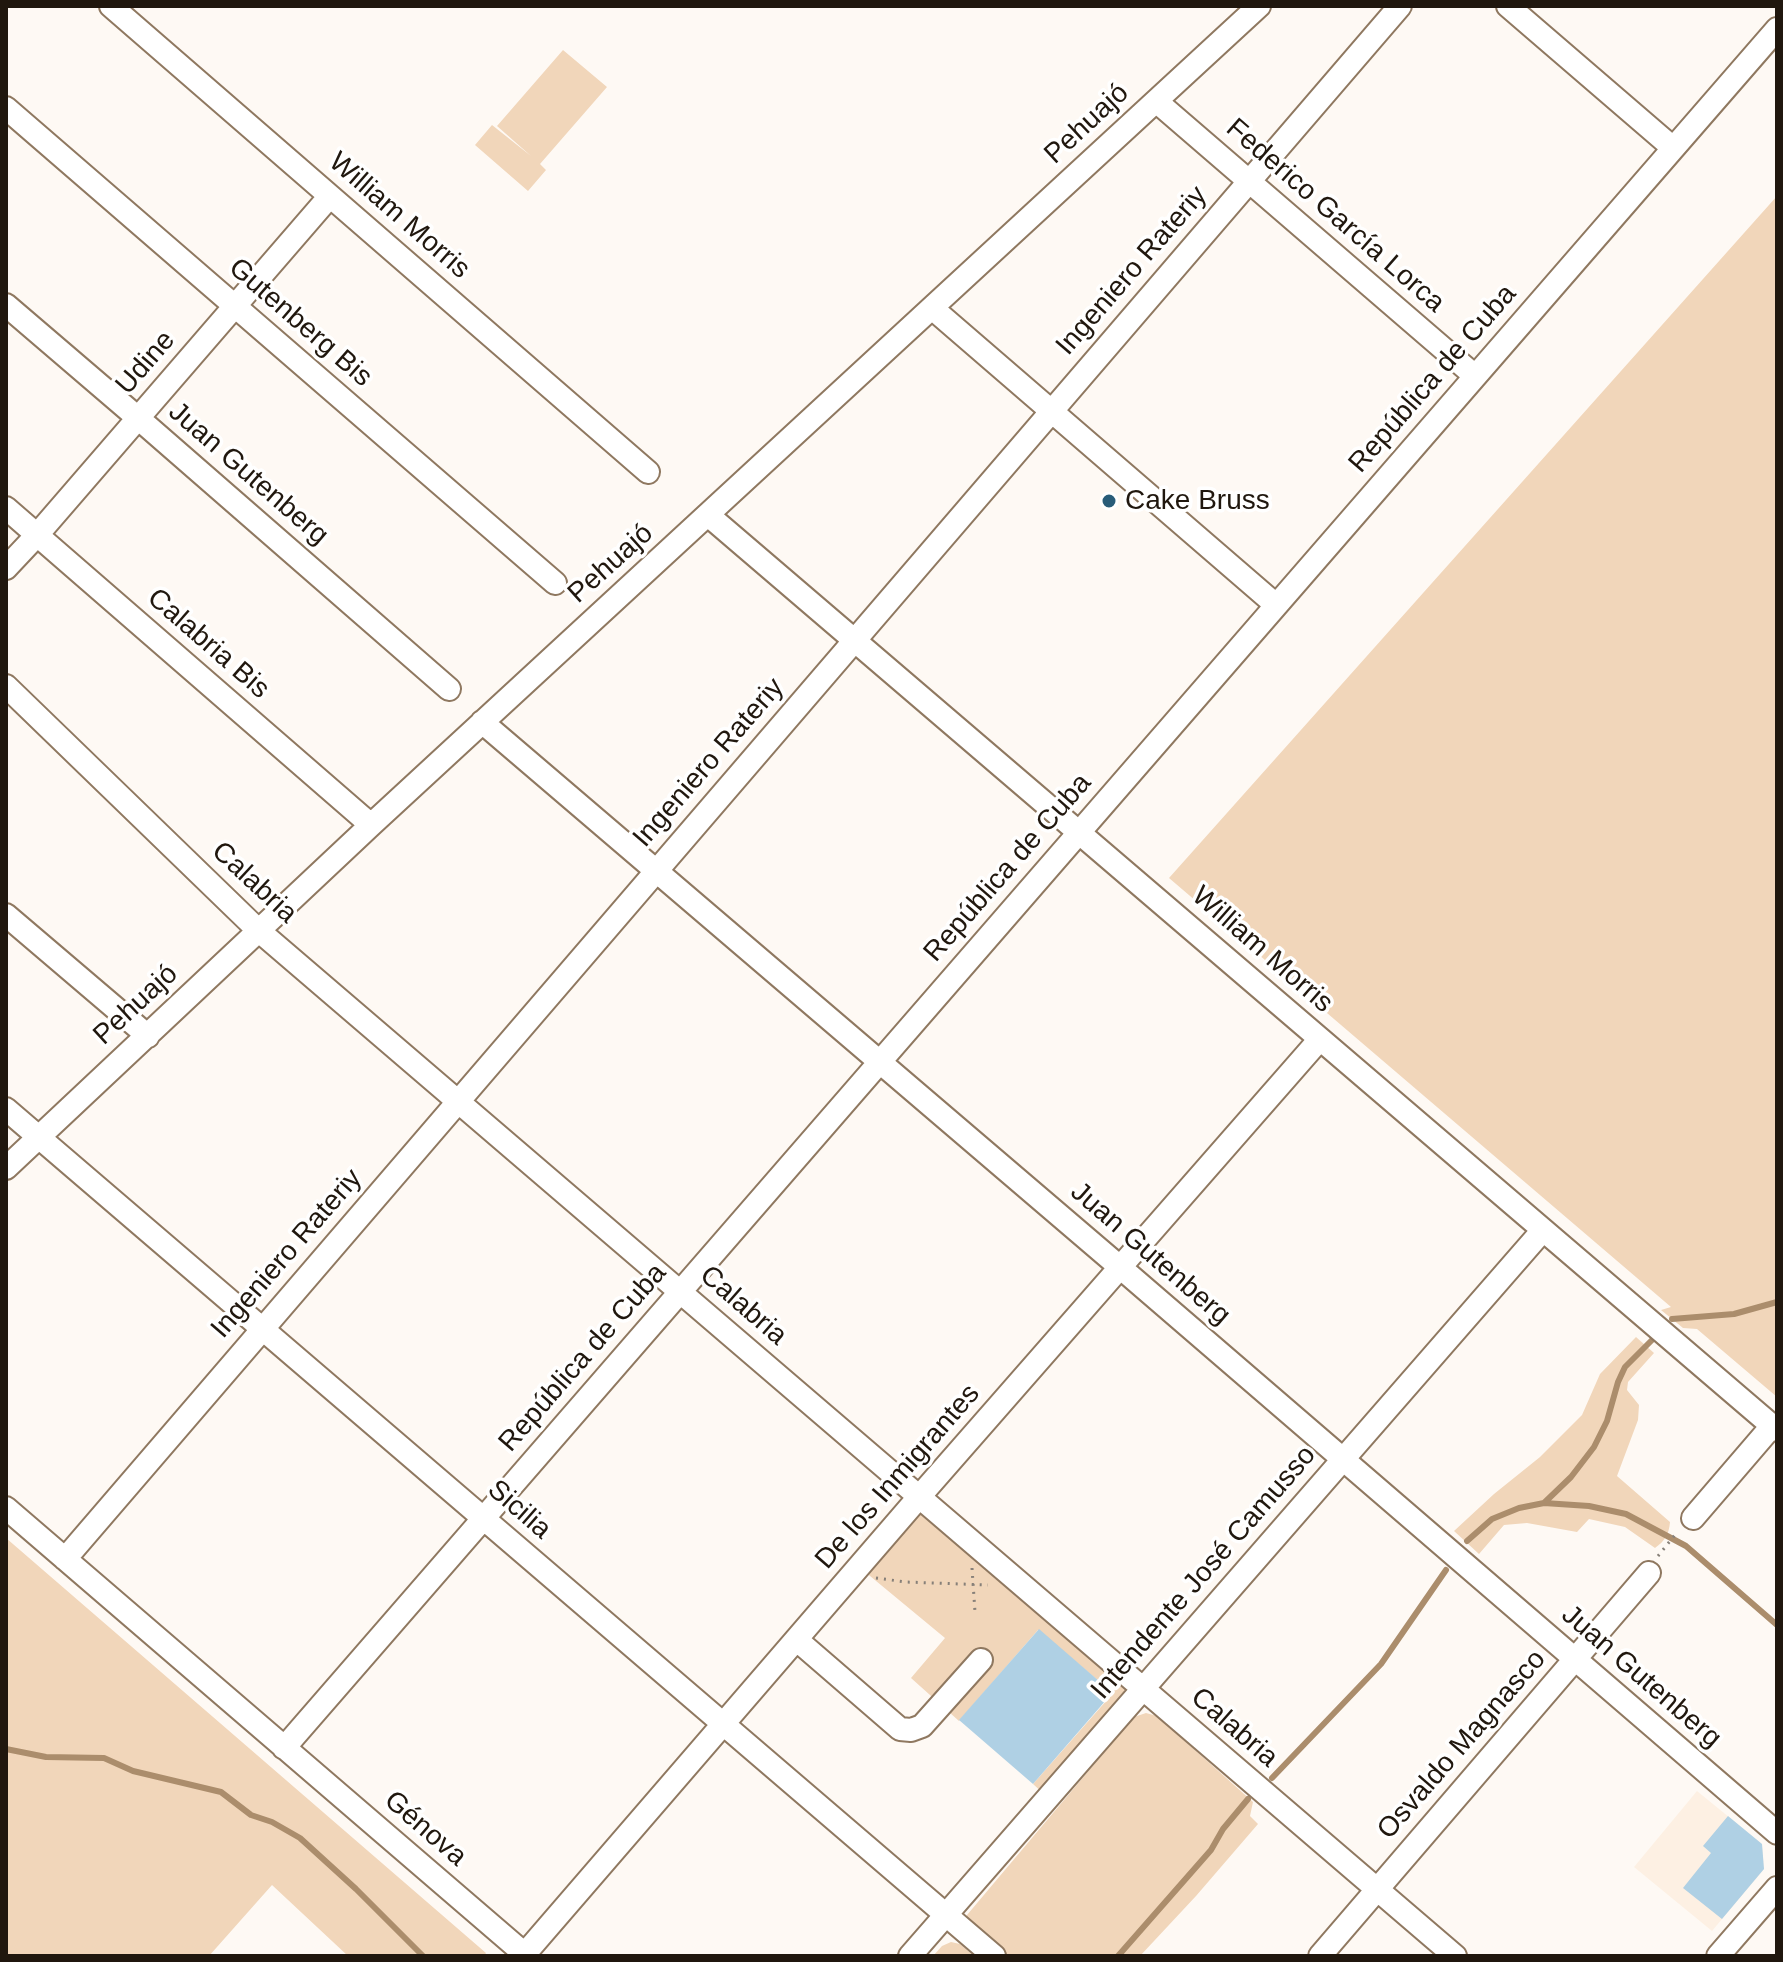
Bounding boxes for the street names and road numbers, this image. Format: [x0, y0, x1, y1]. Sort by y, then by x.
street label: Pehuajó [1038, 77, 1136, 171]
street label: Federico García Lorca [1219, 112, 1451, 320]
street label: William Morris [322, 146, 476, 286]
street label: Ingeniero Rateriy [1049, 180, 1215, 362]
street label: Gutenberg Bis [221, 252, 379, 394]
street label: República de Cuba [1342, 278, 1524, 480]
street label: Udine [109, 324, 183, 402]
street label: Juan Gutenberg [161, 395, 335, 553]
street label: Pehuajó [562, 517, 660, 611]
street label: Calabria Bis [140, 582, 276, 706]
street label: Ingeniero Rateriy [626, 672, 792, 854]
street label: República de Cuba [917, 767, 1099, 969]
street label: Calabria [204, 835, 304, 931]
street label: William Morris [1185, 880, 1339, 1020]
street label: Pehuajó [87, 958, 185, 1052]
street label: Ingeniero Rateriy [204, 1163, 370, 1345]
street label: Juan Gutenberg [1063, 1175, 1237, 1333]
street label: República de Cuba [492, 1257, 674, 1459]
street label: Calabria [693, 1259, 793, 1353]
street label: De los Inmigrantes [809, 1378, 987, 1576]
street label: Intendente José Camusso [1085, 1439, 1323, 1707]
street label: Sicilia [480, 1473, 558, 1547]
street label: Juan Gutenberg [1554, 1598, 1728, 1756]
street label: Osvaldo Magnasco [1371, 1644, 1553, 1846]
street label: Calabria [1184, 1681, 1284, 1775]
street label: Génova [377, 1784, 473, 1874]

